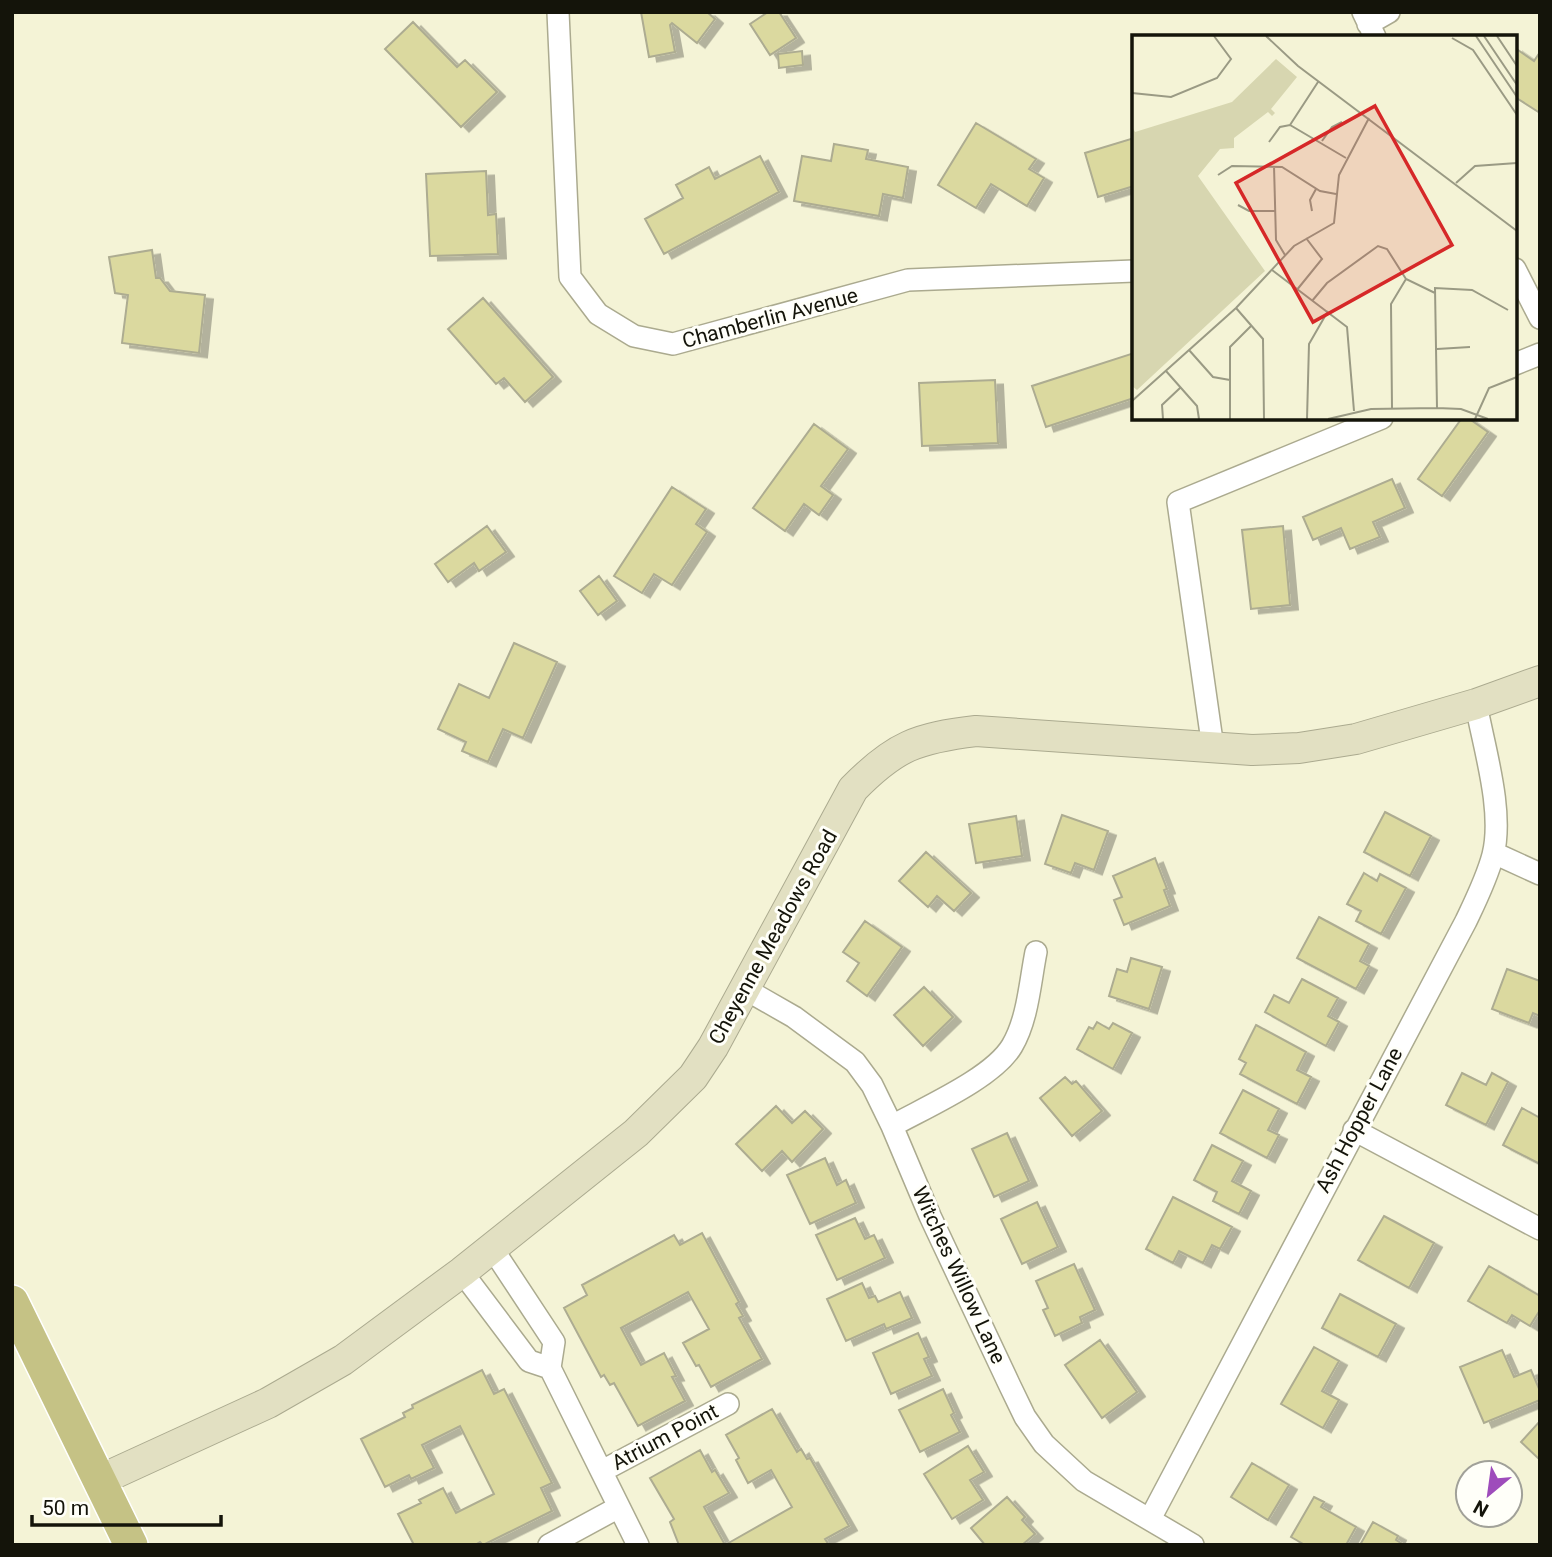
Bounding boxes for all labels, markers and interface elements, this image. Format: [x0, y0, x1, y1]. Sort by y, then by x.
inset map [1132, 35, 1517, 420]
street label: Chamberlin Avenue [680, 283, 860, 353]
street label: Cheyenne Meadows Road [704, 826, 842, 1048]
street label: Ash Hopper Lane [1311, 1043, 1407, 1197]
street label: Witches Willow Lane [907, 1183, 1011, 1367]
street label: Atrium Point [608, 1399, 722, 1475]
north arrow [1454, 1459, 1524, 1529]
scale bar [32, 1484, 220, 1528]
text: N [1470, 1495, 1492, 1522]
text: 50 m [42, 1496, 89, 1520]

